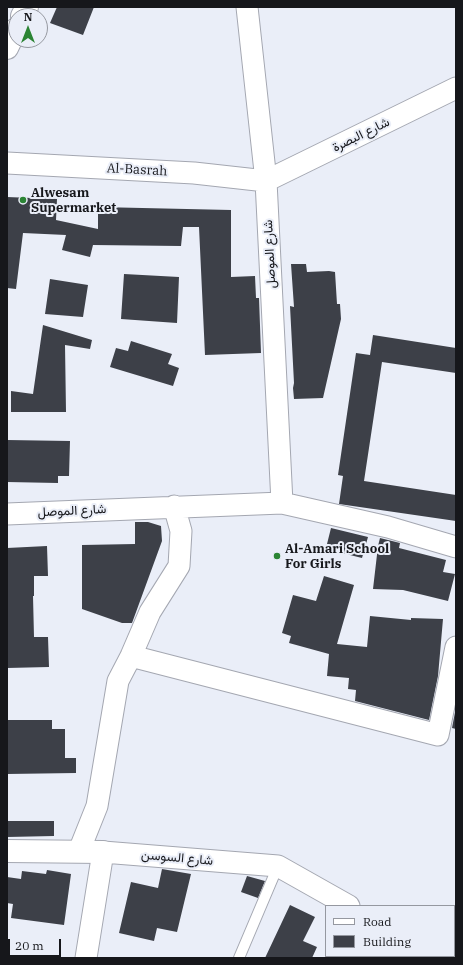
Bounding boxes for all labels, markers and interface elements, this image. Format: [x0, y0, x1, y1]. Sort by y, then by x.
north arrow [8, 8, 48, 48]
text: N [24, 10, 32, 24]
street label: شارع البصرة [330, 114, 392, 156]
street label: Al-Basrah [106, 161, 168, 179]
place label: Alwesam Supermarket [31, 185, 116, 216]
marker: Alwesam Supermarket [18, 195, 28, 205]
street label: شارع الموصل [260, 219, 280, 289]
street label: شارع الموصل [37, 501, 107, 521]
place label: Al-Amari School For Girls [285, 541, 389, 572]
marker: Al-Amari School For Girls [272, 551, 282, 561]
street label: شارع السوسن [140, 847, 214, 869]
legend [325, 905, 455, 957]
text: Road [363, 914, 392, 929]
scale bar [10, 931, 63, 957]
text: Building [363, 934, 411, 949]
text: 20 m [15, 938, 44, 953]

